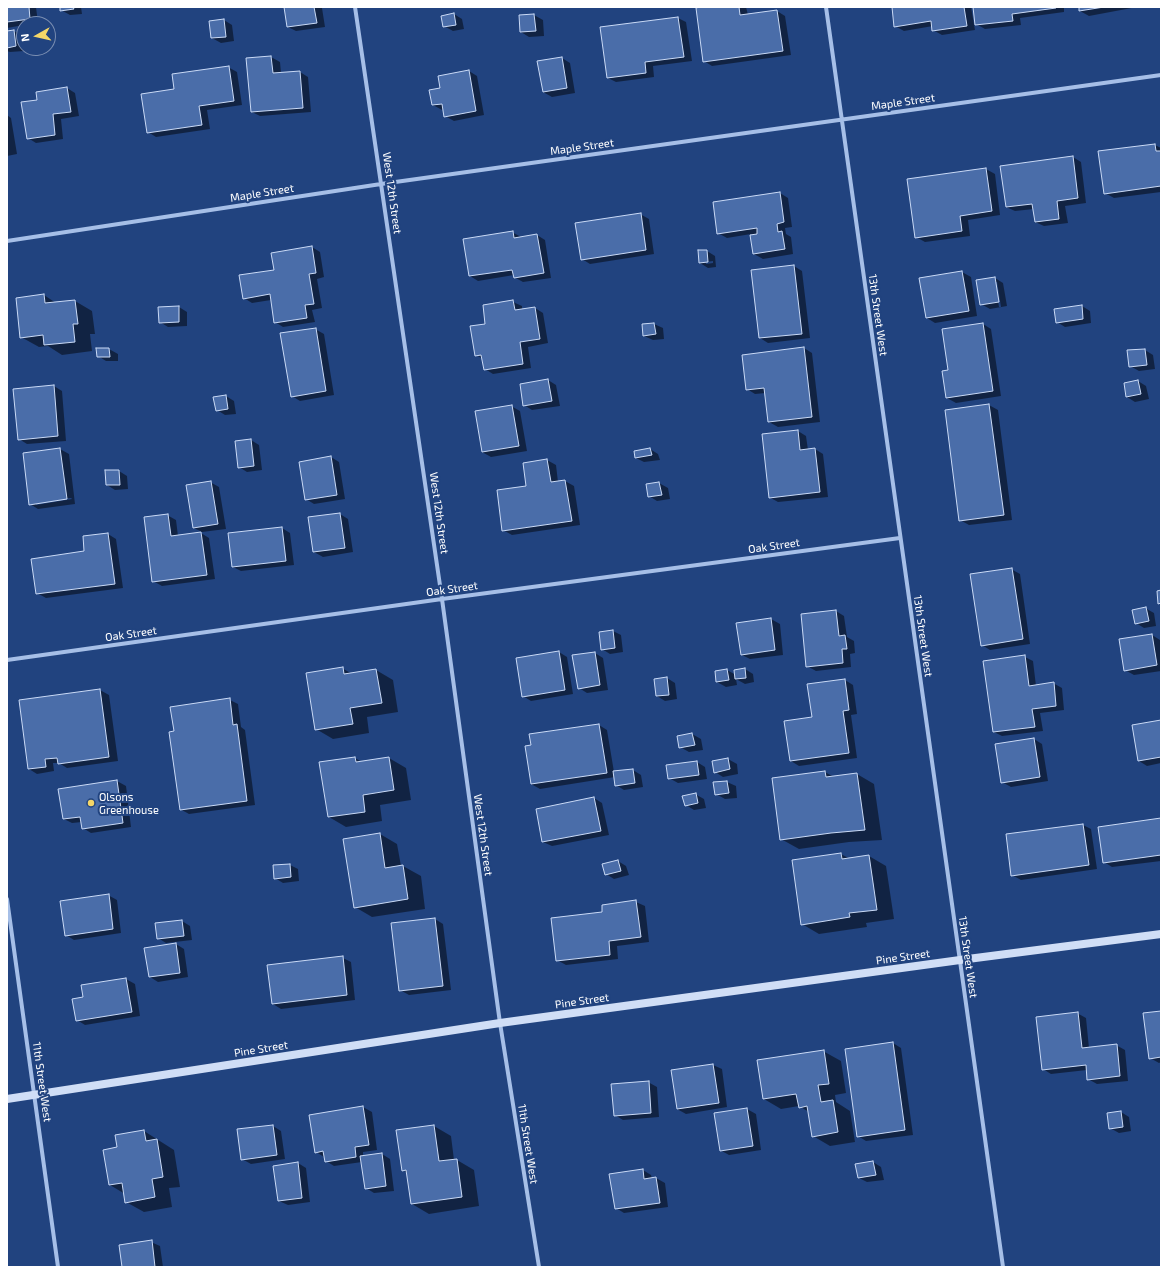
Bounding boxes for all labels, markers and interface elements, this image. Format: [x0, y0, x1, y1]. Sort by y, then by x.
north arrow [16, 16, 56, 56]
text: N [18, 33, 32, 42]
street label: Maple Street [870, 91, 936, 113]
street label: Maple Street [549, 136, 615, 158]
street label: West 12th Street [380, 151, 404, 235]
street label: Maple Street [229, 181, 295, 205]
street label: 13th Street West [866, 273, 890, 357]
street label: West 12th Street [427, 471, 451, 555]
street label: Oak Street [747, 536, 801, 556]
street label: Oak Street [425, 579, 479, 599]
street label: 13th Street West [911, 594, 935, 678]
street label: Oak Street [104, 624, 158, 644]
place label: Olsons Greenhouse [99, 790, 159, 816]
street label: West 12th Street [471, 793, 495, 877]
marker: Olsons Greenhouse [86, 798, 96, 808]
street label: 13th Street West [956, 915, 980, 999]
street label: Pine Street [875, 947, 931, 967]
street label: Pine Street [554, 991, 610, 1011]
street label: Pine Street [233, 1038, 289, 1060]
street label: 11th Street West [30, 1041, 54, 1123]
street label: 11th Street West [515, 1103, 541, 1185]

